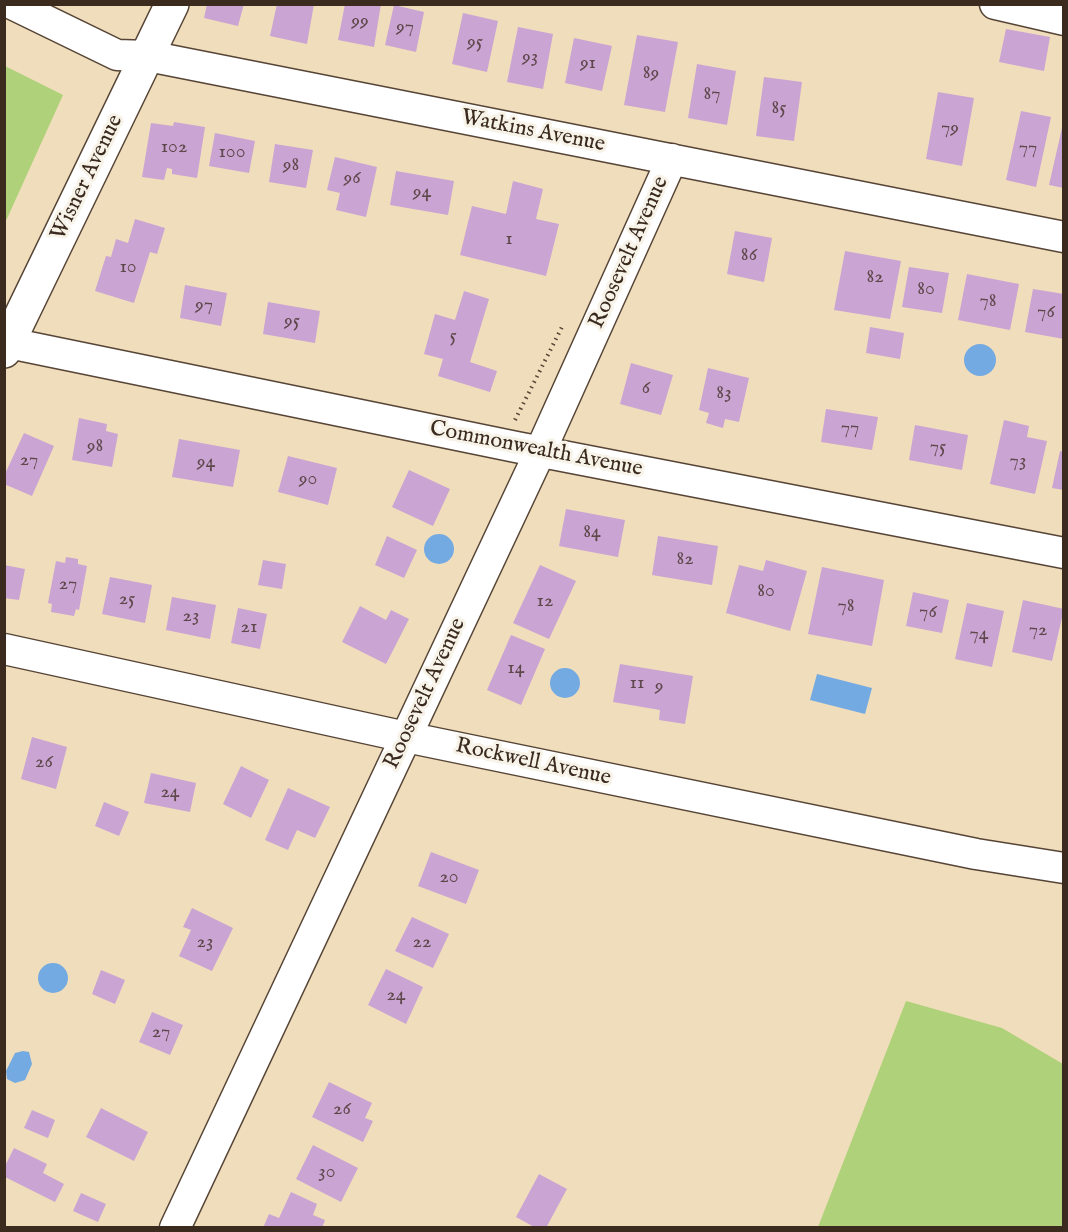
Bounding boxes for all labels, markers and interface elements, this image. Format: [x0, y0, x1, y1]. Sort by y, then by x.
house number: 99 [351, 10, 369, 34]
house number: 97 [396, 16, 414, 40]
house number: 95 [467, 31, 483, 55]
house number: 93 [522, 46, 538, 70]
house number: 91 [580, 52, 596, 76]
house number: 89 [643, 62, 659, 86]
house number: 87 [703, 83, 721, 107]
house number: 85 [771, 97, 787, 121]
street label: Watkins Avenue [459, 105, 607, 159]
street label: Wisner Avenue [46, 111, 130, 245]
house number: 79 [941, 117, 959, 141]
house number: 102 [161, 136, 187, 160]
house number: 77 [1019, 137, 1037, 161]
house number: 100 [218, 141, 246, 165]
house number: 98 [283, 154, 299, 178]
house number: 96 [343, 167, 361, 191]
street label: Roosevelt Avenue [585, 173, 675, 333]
house number: 94 [413, 181, 431, 205]
house number: 1 [505, 228, 513, 252]
house number: 86 [741, 244, 757, 268]
house number: 10 [119, 256, 137, 280]
house number: 82 [866, 266, 884, 290]
house number: 80 [917, 278, 935, 302]
house number: 78 [979, 290, 997, 314]
house number: 97 [195, 294, 213, 318]
house number: 76 [1037, 301, 1055, 325]
house number: 95 [284, 310, 300, 334]
house number: 5 [449, 325, 457, 349]
house number: 6 [642, 377, 650, 401]
house number: 83 [716, 382, 732, 406]
street label: Commonwealth Avenue [427, 416, 645, 484]
house number: 77 [841, 417, 859, 441]
house number: 98 [87, 435, 103, 459]
house number: 75 [930, 436, 946, 460]
house number: 27 [20, 449, 38, 473]
house number: 73 [1010, 450, 1026, 474]
house number: 94 [197, 451, 215, 475]
house number: 90 [299, 468, 317, 492]
house number: 84 [583, 521, 601, 545]
house number: 82 [676, 548, 694, 572]
house number: 27 [59, 573, 77, 597]
house number: 80 [757, 580, 775, 604]
house number: 25 [119, 588, 135, 612]
house number: 12 [537, 590, 553, 614]
house number: 78 [837, 595, 855, 619]
house number: 76 [919, 601, 937, 625]
house number: 23 [183, 605, 199, 629]
street label: Roosevelt Avenue [379, 614, 473, 774]
house number: 21 [241, 616, 257, 640]
house number: 72 [1029, 619, 1047, 643]
house number: 74 [969, 623, 989, 647]
house number: 14 [507, 657, 525, 681]
house number: 11 [630, 672, 644, 696]
house number: 9 [655, 675, 663, 699]
street label: Rockwell Avenue [453, 734, 613, 792]
house number: 26 [35, 751, 53, 775]
house number: 24 [160, 781, 180, 805]
house number: 20 [439, 866, 459, 890]
house number: 23 [197, 931, 213, 955]
house number: 22 [413, 931, 431, 955]
house number: 24 [386, 984, 406, 1008]
house number: 27 [152, 1021, 170, 1045]
house number: 26 [333, 1098, 351, 1122]
house number: 30 [318, 1161, 336, 1185]

